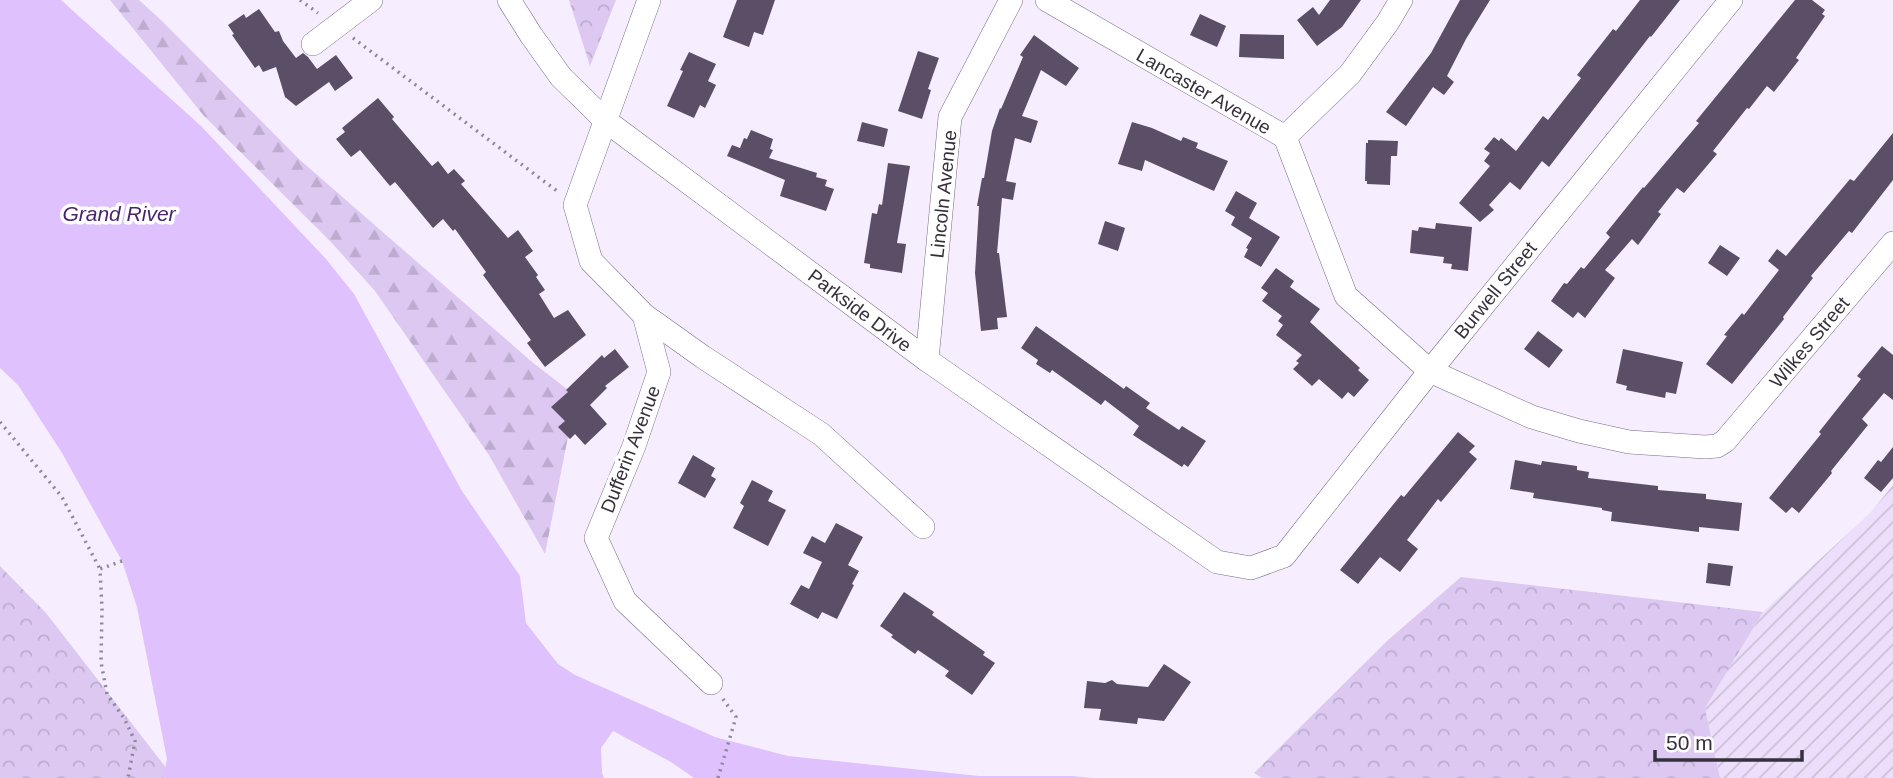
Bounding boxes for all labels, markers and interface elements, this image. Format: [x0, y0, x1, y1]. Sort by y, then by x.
street label: Lancaster Avenue [1133, 44, 1275, 138]
street label: Lincoln Avenue [926, 129, 961, 259]
water label: Grand River [62, 202, 177, 225]
street label: Burwell Street [1450, 237, 1541, 343]
street label: Parkside Drive [804, 265, 915, 356]
street label: Wilkes Street [1765, 292, 1854, 392]
street label: Dufferin Avenue [597, 383, 664, 516]
scale bar [1655, 718, 1802, 762]
text: 50 m [1666, 731, 1713, 754]

